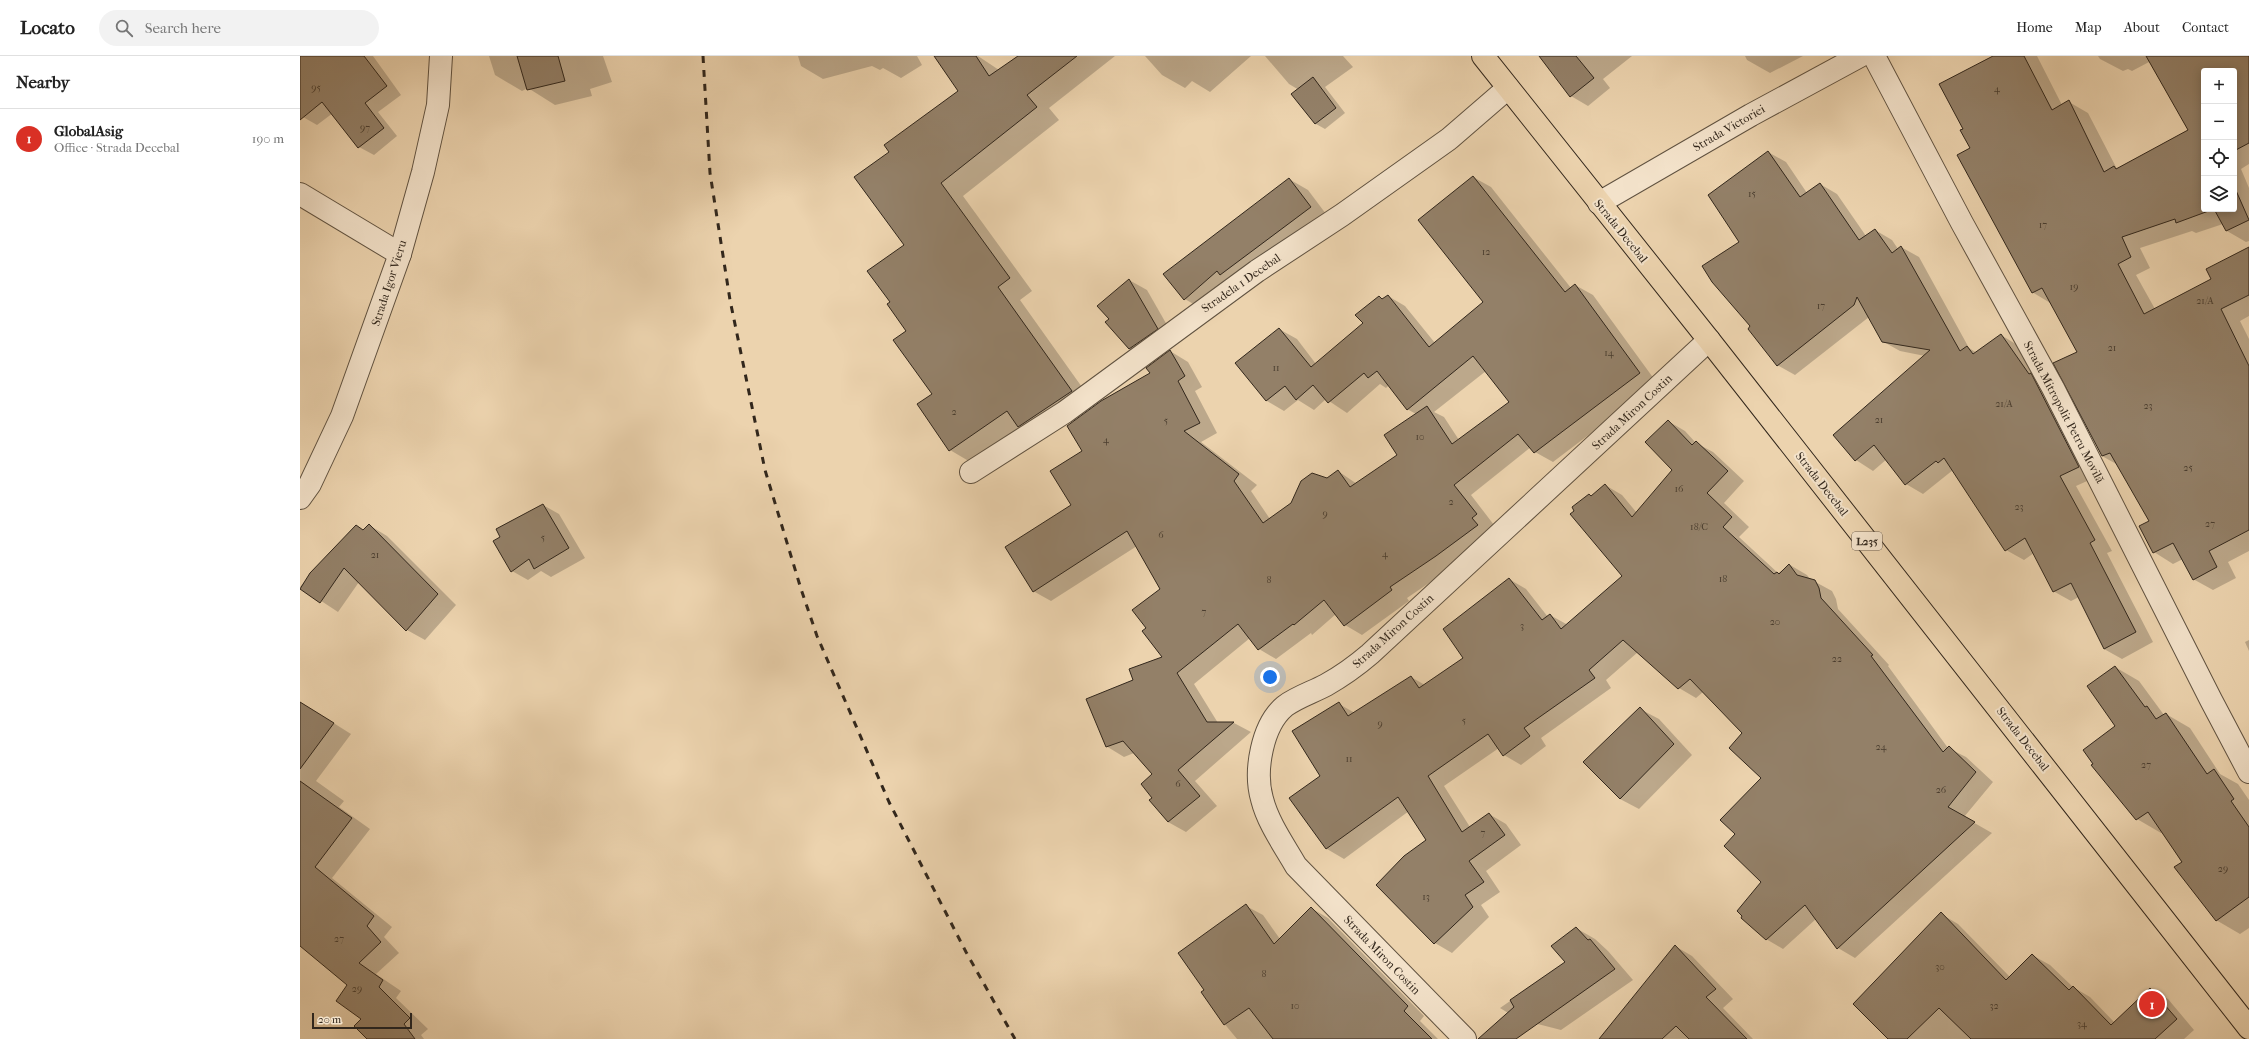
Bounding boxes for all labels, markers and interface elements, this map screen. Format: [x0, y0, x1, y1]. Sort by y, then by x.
search box [99, 10, 379, 46]
text: Locato [20, 17, 75, 39]
icon: search [113, 17, 135, 39]
text: Search here [145, 19, 221, 37]
text: Home [2016, 19, 2053, 36]
text: Map [2075, 19, 2102, 36]
text: About [2124, 19, 2160, 36]
text: Contact [2182, 19, 2229, 36]
map controls [2201, 68, 2237, 212]
button: + [2201, 68, 2237, 104]
text: Nearby [16, 72, 70, 92]
house number: 95 [311, 82, 321, 94]
house number: 4 [1994, 83, 2001, 95]
street label: Strada Victoriei [1691, 102, 1768, 154]
button: − [2201, 104, 2237, 140]
text: GlobalAsig [54, 122, 123, 140]
house number: 97 [360, 122, 370, 134]
text: 1 [27, 131, 31, 146]
text: 190 m [252, 131, 284, 146]
text: Office · Strada Decebal [54, 140, 180, 155]
button: locate [2201, 140, 2237, 176]
button: layers [2201, 176, 2237, 212]
house number: 15 [1748, 188, 1756, 200]
street label: Strada Decebal [1591, 197, 1651, 266]
house number: 17 [2039, 219, 2047, 231]
street label: Strada Igor Vieru [369, 238, 410, 328]
house number: 12 [1482, 246, 1490, 258]
street label: Stradela 1 Decebal [1199, 250, 1284, 315]
house number: 19 [2070, 281, 2078, 293]
house number: 21/A [2196, 295, 2214, 307]
house number: 17 [1817, 300, 1825, 312]
street label: Strada Mitropolit Petru Movilă [2021, 339, 2108, 486]
house number: 21 [2108, 342, 2116, 354]
house number: 14 [1604, 347, 1615, 359]
house number: 11 [1272, 362, 1280, 374]
street label: Strada Miron Costin [1589, 371, 1675, 453]
house number: 21/A [1995, 398, 2013, 410]
house number: 23 [2143, 400, 2153, 412]
house number: 2 [951, 406, 957, 418]
house number: 21 [1875, 414, 1883, 426]
house number: 5 [1164, 415, 1168, 427]
house number: 10 [1415, 431, 1425, 443]
house number: 4 [1103, 434, 1110, 446]
street label: Strada Decebal [1793, 449, 1852, 519]
house number: 25 [2183, 462, 2193, 474]
house number: 16 [1675, 483, 1684, 495]
house number: 2 [1448, 496, 1454, 508]
house number: 23 [2014, 501, 2024, 513]
house number: 9 [1322, 508, 1328, 520]
house number: 27 [2205, 518, 2215, 530]
house number: 18/C [1690, 521, 1708, 533]
house number: 6 [1158, 529, 1164, 541]
house number: 5 [541, 532, 545, 544]
road number: L235 [1852, 532, 1882, 550]
house number: 4 [1382, 548, 1389, 560]
house number: 21 [371, 549, 379, 561]
house number: 18 [1719, 573, 1727, 585]
house number: 8 [1266, 574, 1272, 586]
street label: Strada Miron Costin [1350, 591, 1436, 671]
house number: 7 [1202, 606, 1207, 618]
house number: 20 [1770, 616, 1780, 628]
house number: 3 [1520, 620, 1524, 632]
house number: 22 [1832, 653, 1842, 665]
your location [1260, 667, 1280, 687]
street label: Strada Decebal [1994, 704, 2053, 774]
house number: 5 [1462, 715, 1466, 727]
house number: 9 [1377, 718, 1383, 730]
house number: 24 [1875, 741, 1888, 753]
house number: 11 [1345, 753, 1353, 765]
house number: 27 [2141, 759, 2151, 771]
house number: 6 [1175, 778, 1181, 790]
house number: 26 [1936, 784, 1947, 796]
house number: 7 [1481, 827, 1486, 839]
house number: 29 [2218, 863, 2228, 875]
house number: 13 [1422, 891, 1430, 903]
street label: Strada Miron Costin [1341, 913, 1423, 997]
house number: 27 [334, 933, 344, 945]
house number: 30 [1935, 961, 1945, 973]
house number: 8 [1261, 968, 1267, 980]
house number: 29 [352, 983, 362, 995]
pin: 1 [2139, 989, 2165, 1019]
house number: 10 [1290, 1000, 1300, 1012]
house number: 32 [1989, 1000, 1999, 1012]
scale bar [312, 1011, 412, 1030]
text: 20 m [318, 1013, 341, 1026]
house number: 34 [2077, 1018, 2088, 1030]

